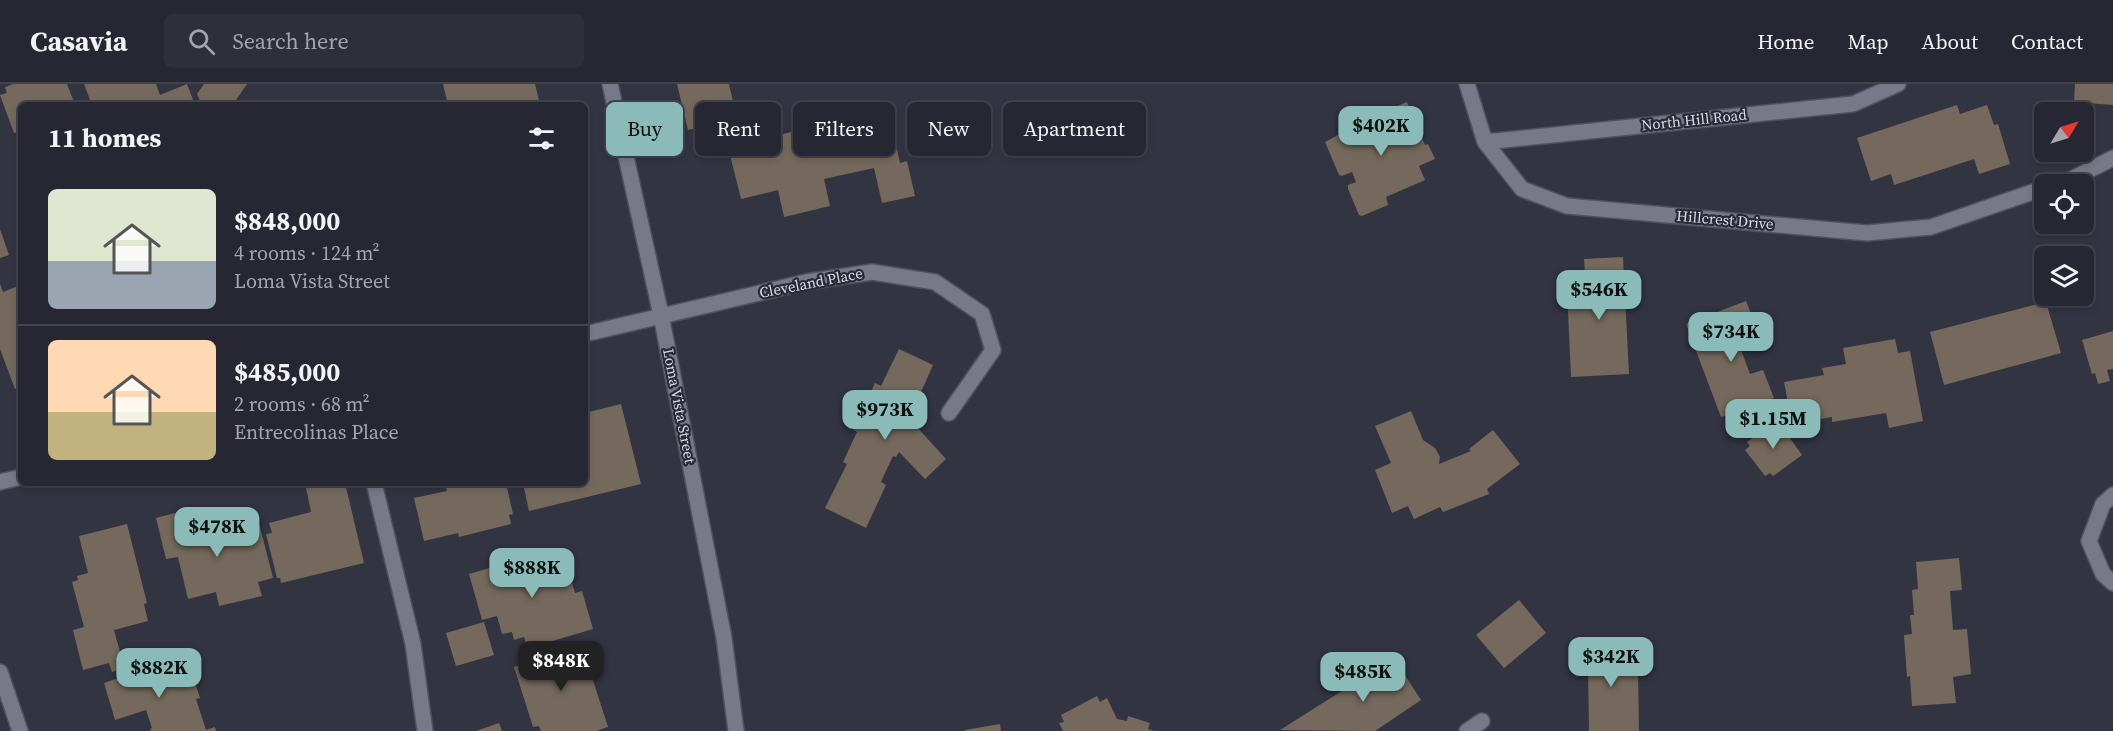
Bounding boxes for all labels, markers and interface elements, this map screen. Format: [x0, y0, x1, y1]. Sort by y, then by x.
search box [164, 14, 584, 68]
text: Casavia [30, 22, 128, 60]
icon: search [185, 25, 218, 58]
text: Search here [233, 26, 349, 56]
text: Home [1757, 27, 1815, 56]
text: Map [1848, 27, 1889, 56]
text: About [1922, 27, 1978, 56]
text: Contact [2011, 27, 2083, 56]
chip: Buy [606, 102, 683, 156]
chip: Rent [695, 102, 781, 156]
chip: Filters [793, 102, 895, 156]
chip: New [907, 102, 991, 156]
chip: Apartment [1003, 102, 1146, 156]
north arrow [2034, 102, 2094, 162]
map controls [2034, 102, 2094, 306]
street label: North Hill Road [1640, 103, 1748, 135]
pin: $402K [1339, 106, 1423, 157]
text: $402K [1352, 111, 1410, 139]
text: 11 homes [48, 120, 161, 156]
icon: filters [525, 122, 558, 155]
button: locate [2034, 174, 2094, 234]
text: $848,000 [234, 203, 340, 239]
street label: Hillcrest Drive [1676, 205, 1775, 234]
icon: home [96, 213, 168, 285]
text: 4 rooms · 124 m² [234, 239, 380, 267]
button: layers [2034, 246, 2094, 306]
street label: Cleveland Place [757, 262, 865, 303]
text: Loma Vista Street [234, 267, 390, 295]
pin: $546K [1557, 270, 1641, 321]
text: $546K [1570, 275, 1628, 303]
pin: $734K [1689, 312, 1773, 363]
text: $734K [1702, 317, 1760, 345]
street label: Loma Vista Street [658, 347, 701, 465]
text: $485,000 [234, 354, 340, 390]
icon: home [96, 364, 168, 436]
text: 2 rooms · 68 m² [234, 390, 370, 418]
pin: $973K [843, 390, 927, 441]
text: $973K [856, 395, 914, 423]
pin: $1.15M [1724, 399, 1822, 450]
text: $1.15M [1739, 404, 1807, 432]
text: Entrecolinas Place [234, 418, 399, 446]
pin: $478K [175, 507, 259, 558]
text: $478K [188, 512, 246, 540]
pin: $888K [490, 548, 574, 599]
text: $888K [503, 553, 561, 581]
pin: $342K [1569, 637, 1653, 688]
pin: $848K [519, 641, 603, 692]
text: $342K [1582, 642, 1640, 670]
text: $848K [532, 646, 590, 674]
pin: $882K [117, 648, 201, 699]
pin: $485K [1321, 652, 1405, 703]
text: $882K [130, 653, 188, 681]
text: $485K [1334, 657, 1392, 685]

